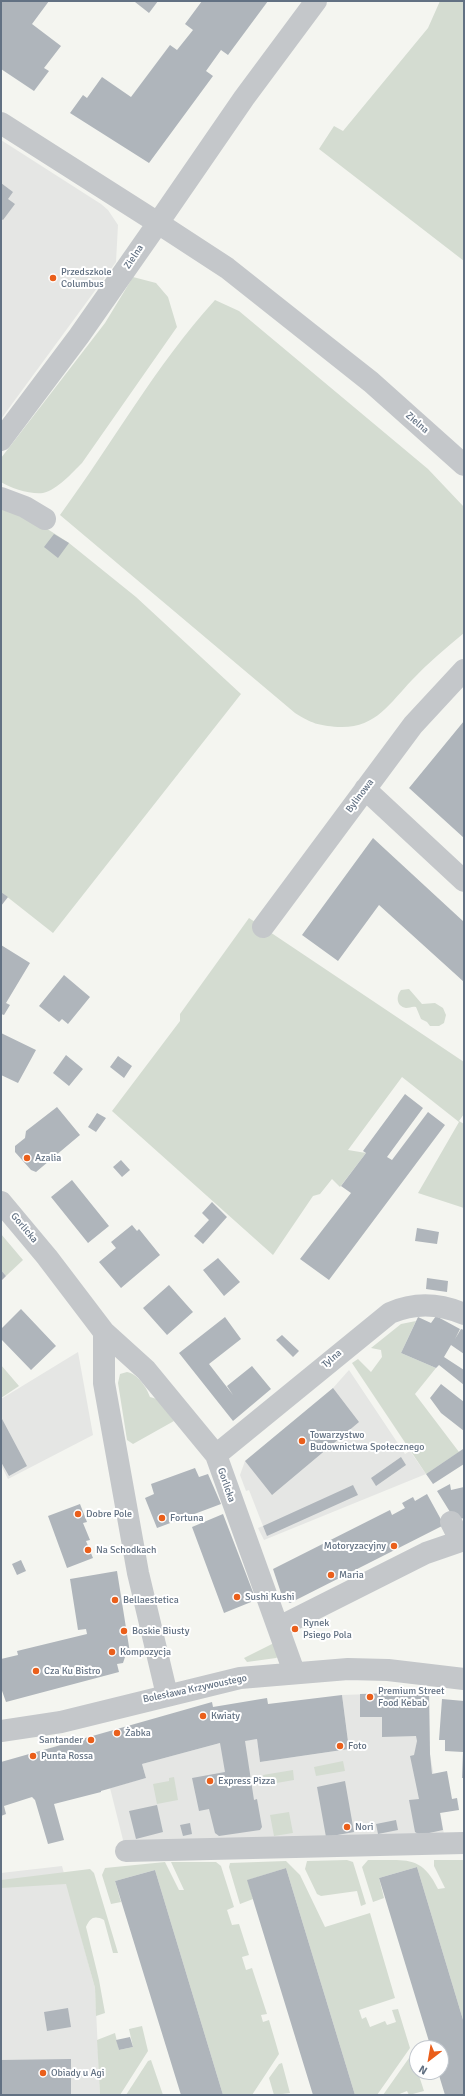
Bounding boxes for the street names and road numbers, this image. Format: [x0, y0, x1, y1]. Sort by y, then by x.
street label: Zielna [122, 243, 146, 271]
street label: Zielna [403, 410, 431, 436]
street label: Bylinowa [343, 777, 377, 815]
street label: Gorlicka [8, 1210, 40, 1246]
street label: Tylna [320, 1347, 344, 1371]
street label: Gorlicka [215, 1466, 237, 1504]
street label: Bolesława Krzywoustego [142, 1672, 248, 1706]

